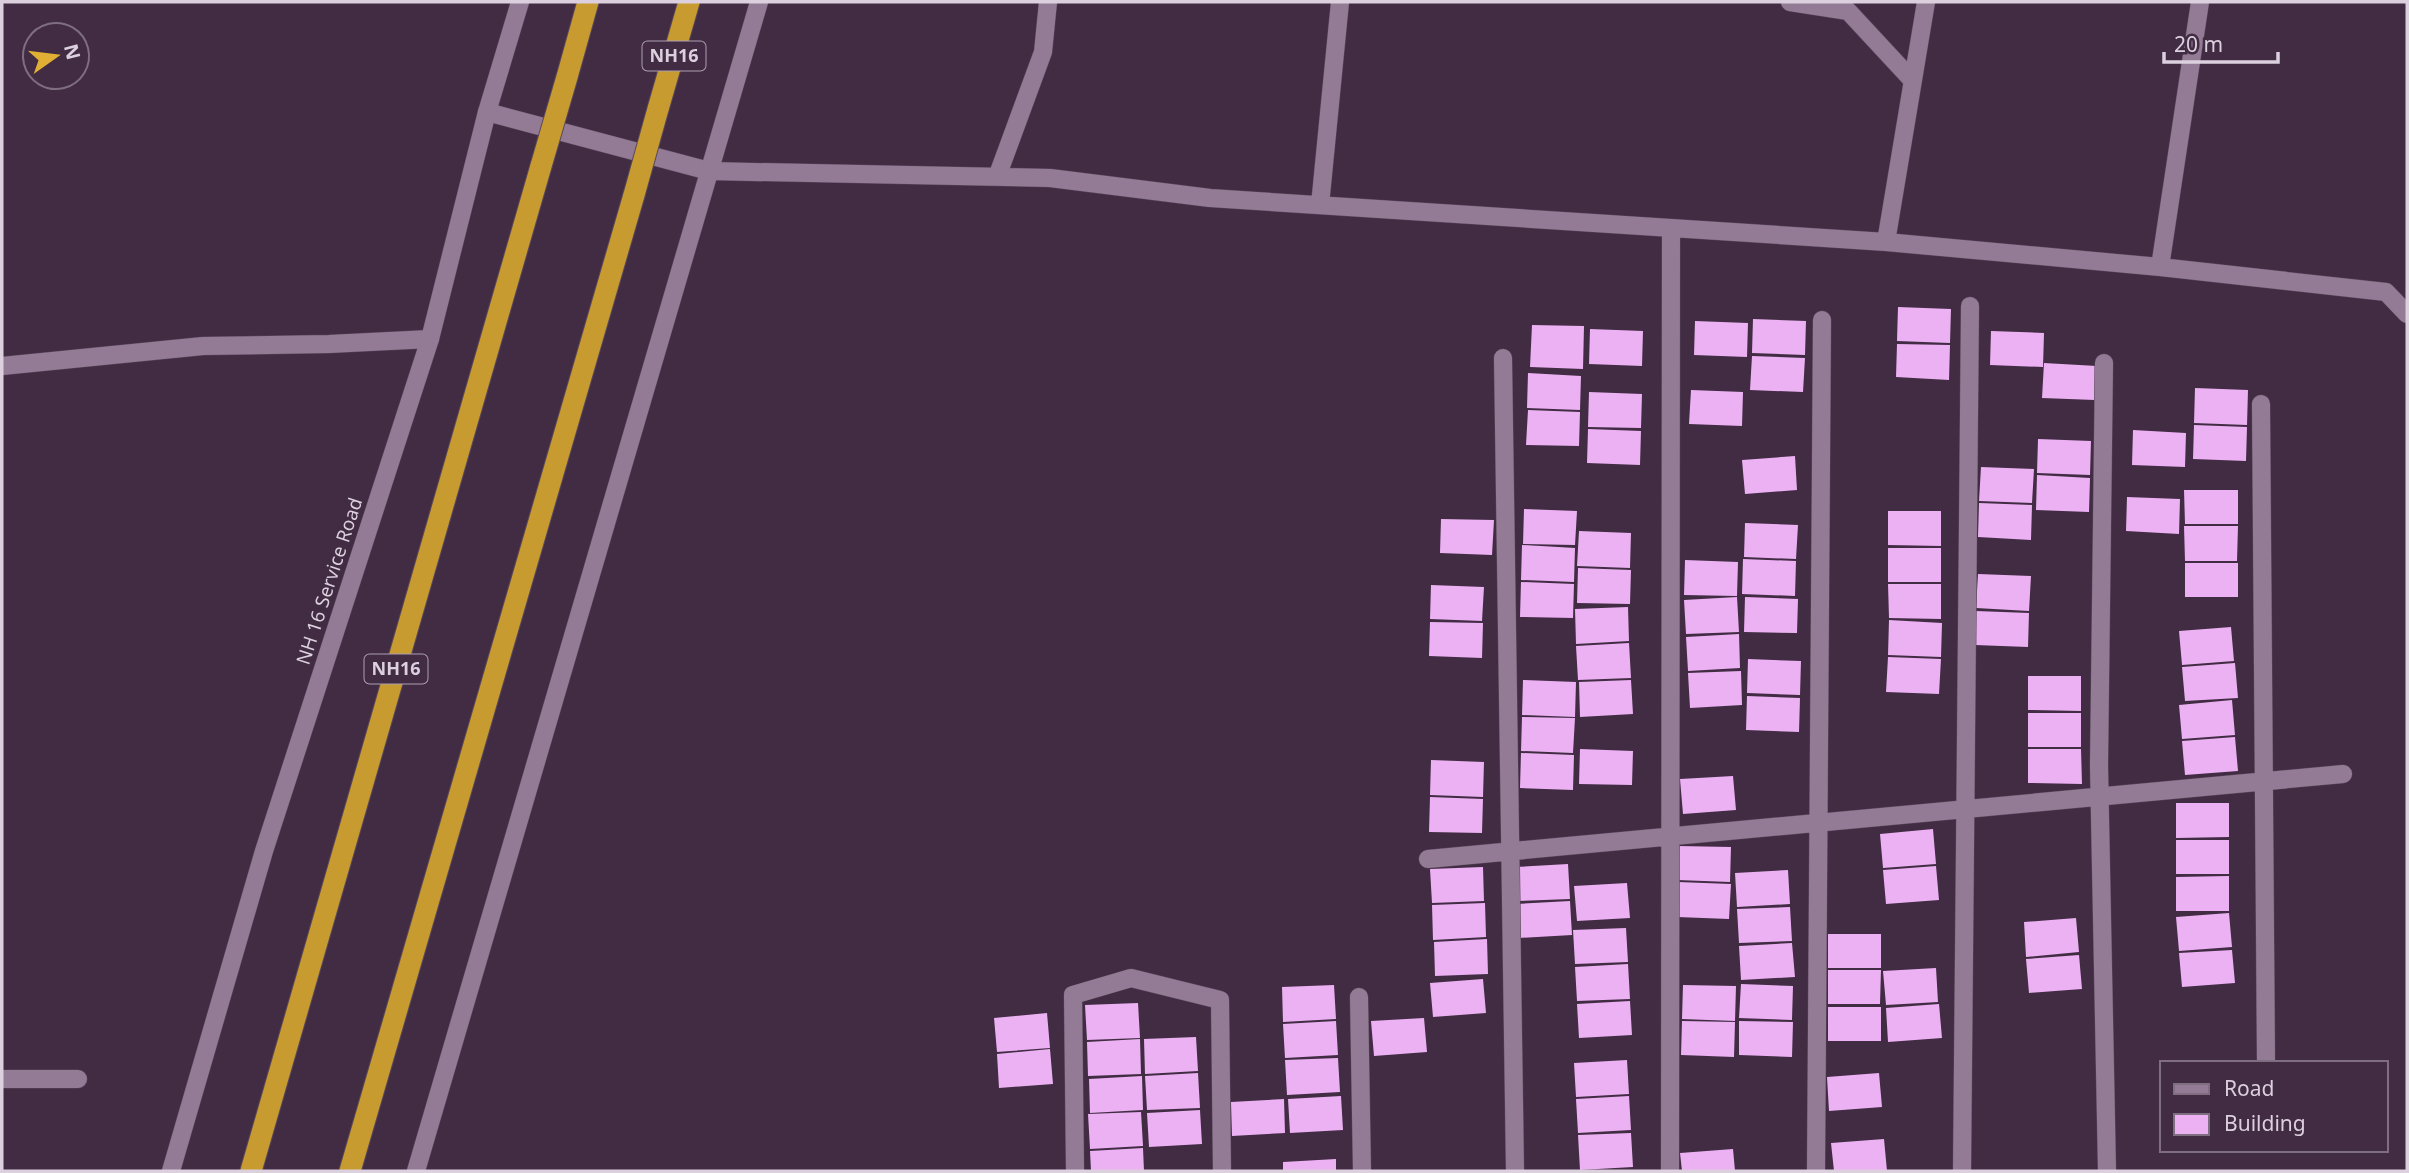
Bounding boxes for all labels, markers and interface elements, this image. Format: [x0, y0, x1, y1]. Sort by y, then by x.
north arrow [21, 21, 91, 91]
scale bar [2164, 21, 2278, 65]
text: 20 m [2174, 30, 2223, 58]
text: N [58, 41, 87, 63]
road number: NH16 [642, 42, 706, 70]
street label: NH 16 Service Road [290, 494, 368, 668]
road number: NH16 [364, 654, 428, 684]
legend [2160, 1061, 2388, 1152]
text: Road [2224, 1074, 2274, 1102]
text: Building [2224, 1109, 2306, 1137]

